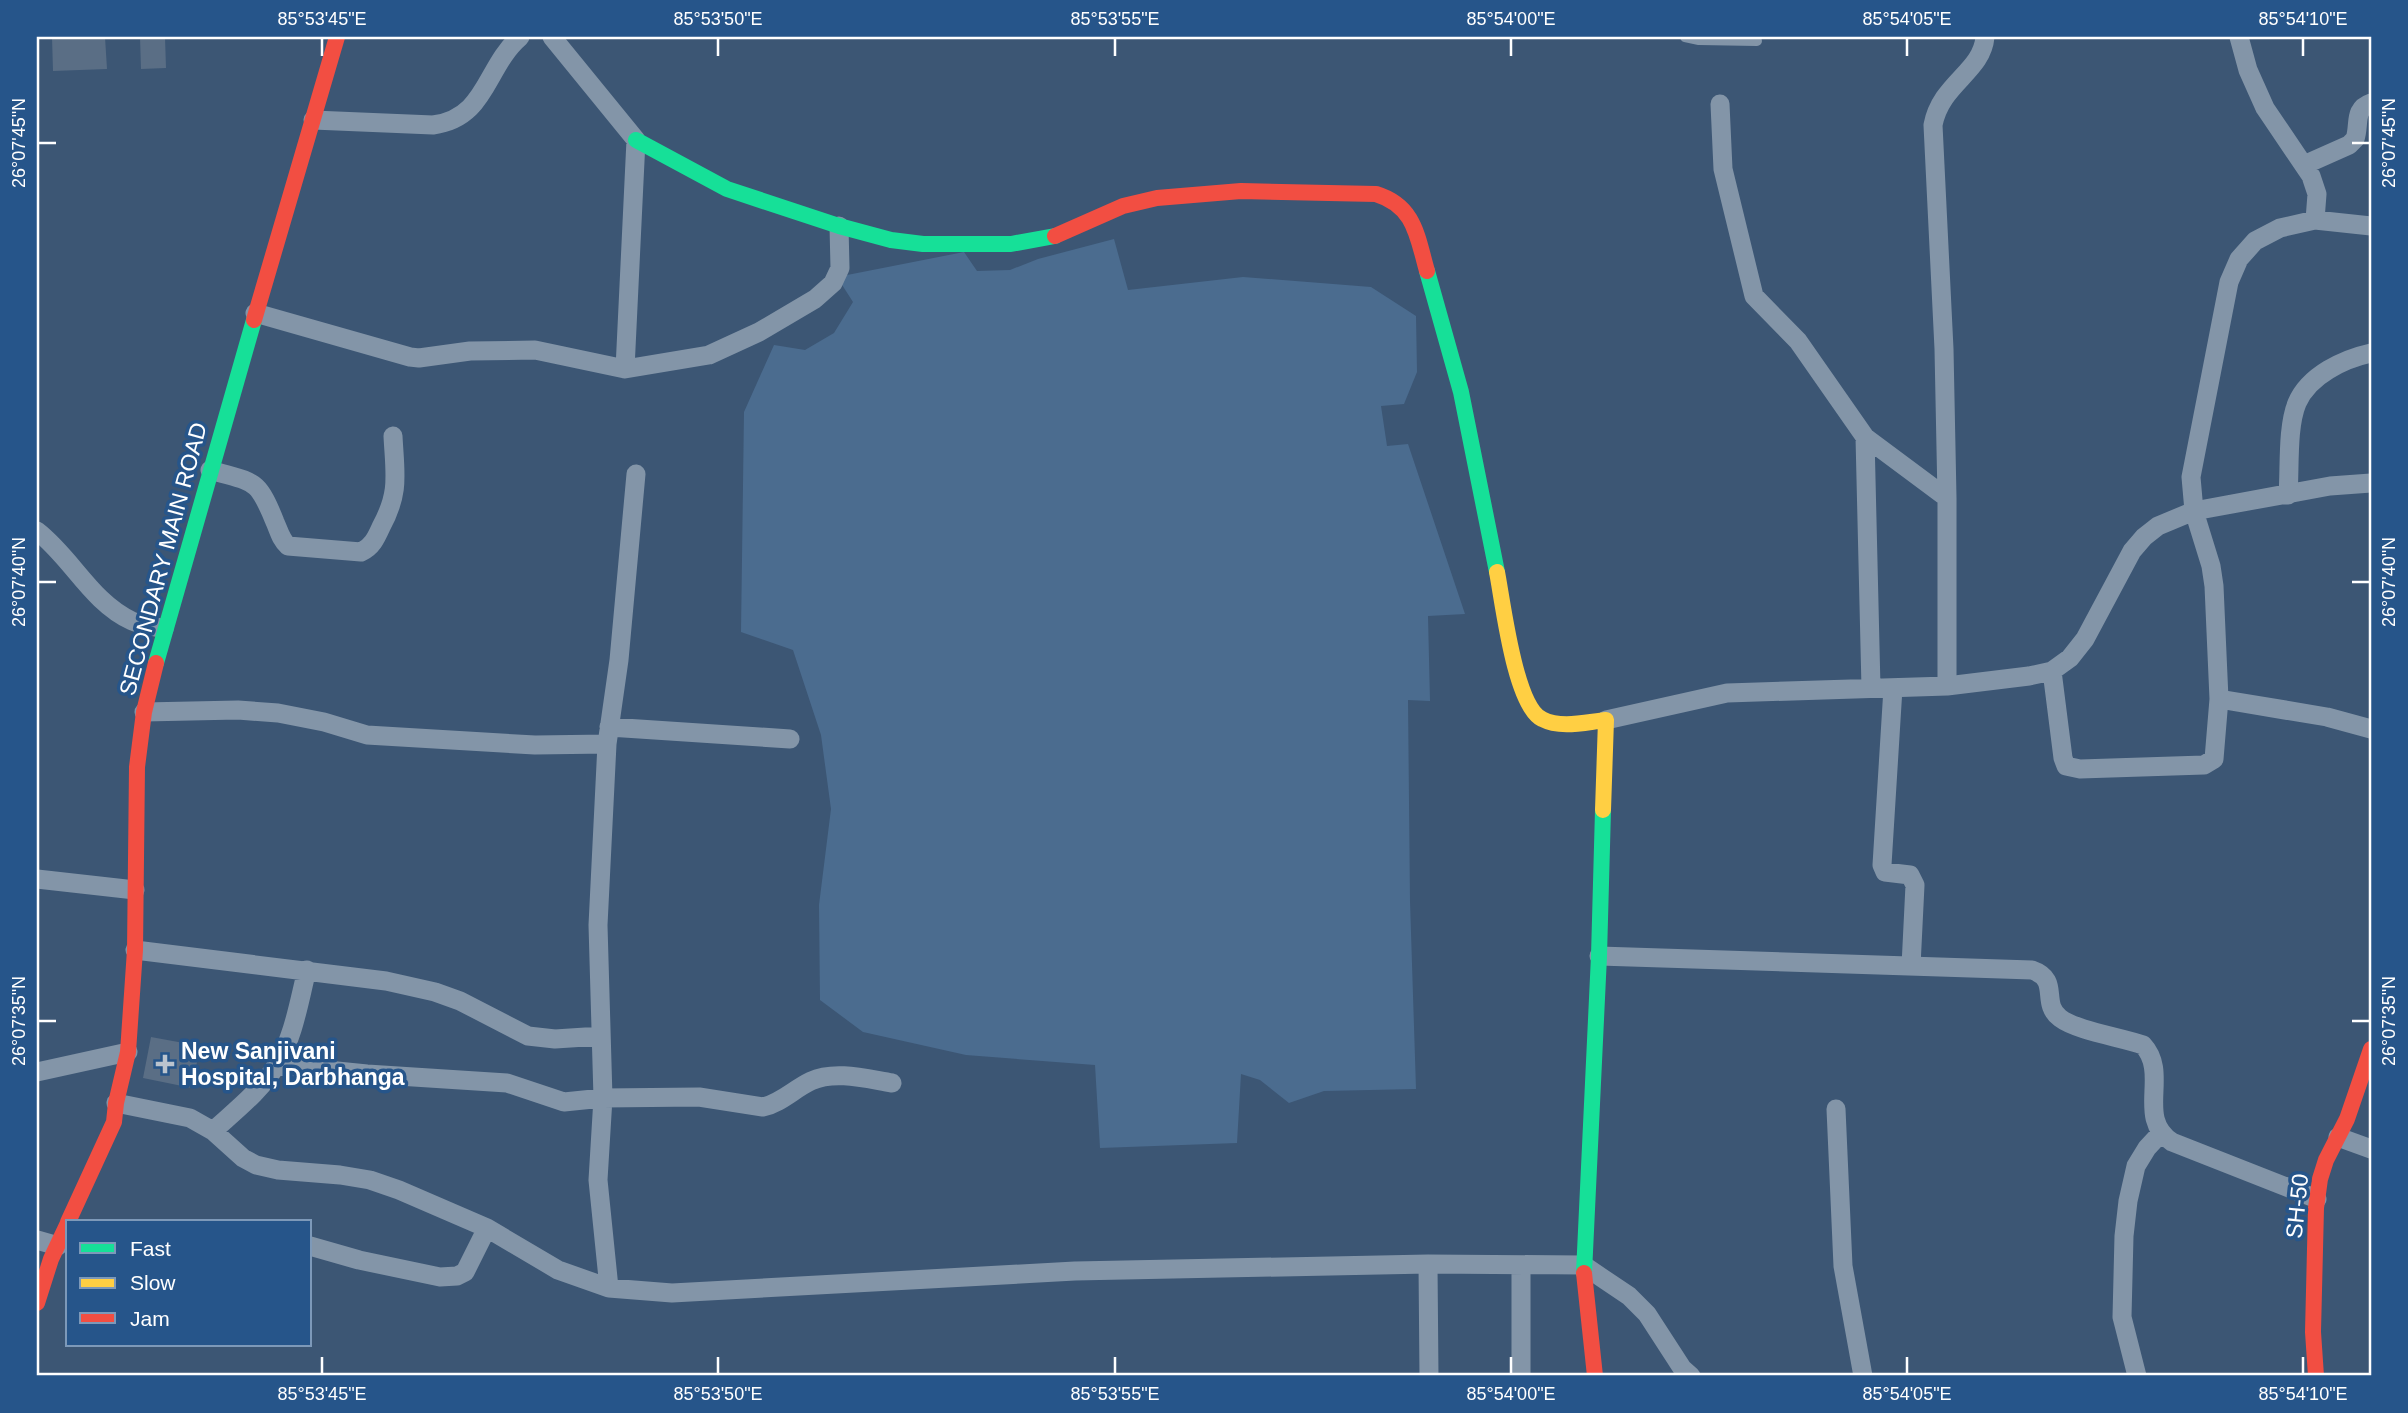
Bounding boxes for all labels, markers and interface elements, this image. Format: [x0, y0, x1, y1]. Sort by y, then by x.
text: 85°53'45"E [277, 9, 367, 29]
text: 85°53'50"E [673, 9, 763, 29]
text: 85°53'55"E [1070, 9, 1160, 29]
text: 85°54'00"E [1466, 9, 1556, 29]
text: 85°54'05"E [1862, 9, 1952, 29]
text: 85°54'10"E [2258, 9, 2348, 29]
text: 26°07'45"N [9, 98, 29, 188]
text: 26°07'45"N [2379, 98, 2399, 188]
street label: SECONDARY MAIN ROAD [114, 420, 212, 698]
text: 26°07'40"N [9, 537, 29, 627]
text: 26°07'40"N [2379, 537, 2399, 627]
text: 26°07'35"N [9, 976, 29, 1066]
text: 26°07'35"N [2379, 976, 2399, 1066]
place label: New Sanjivani Hospital, Darbhanga [181, 1038, 405, 1090]
marker: New Sanjivani Hospital, Darbhanga [155, 1054, 175, 1074]
street label: SH-50 [2281, 1172, 2313, 1240]
legend [66, 1220, 312, 1346]
text: Fast [130, 1237, 171, 1260]
text: Slow [130, 1271, 176, 1294]
text: Jam [130, 1307, 170, 1330]
text: 85°53'45"E [277, 1384, 367, 1404]
text: 85°53'50"E [673, 1384, 763, 1404]
text: 85°53'55"E [1070, 1384, 1160, 1404]
text: 85°54'00"E [1466, 1384, 1556, 1404]
text: 85°54'05"E [1862, 1384, 1952, 1404]
text: 85°54'10"E [2258, 1384, 2348, 1404]

